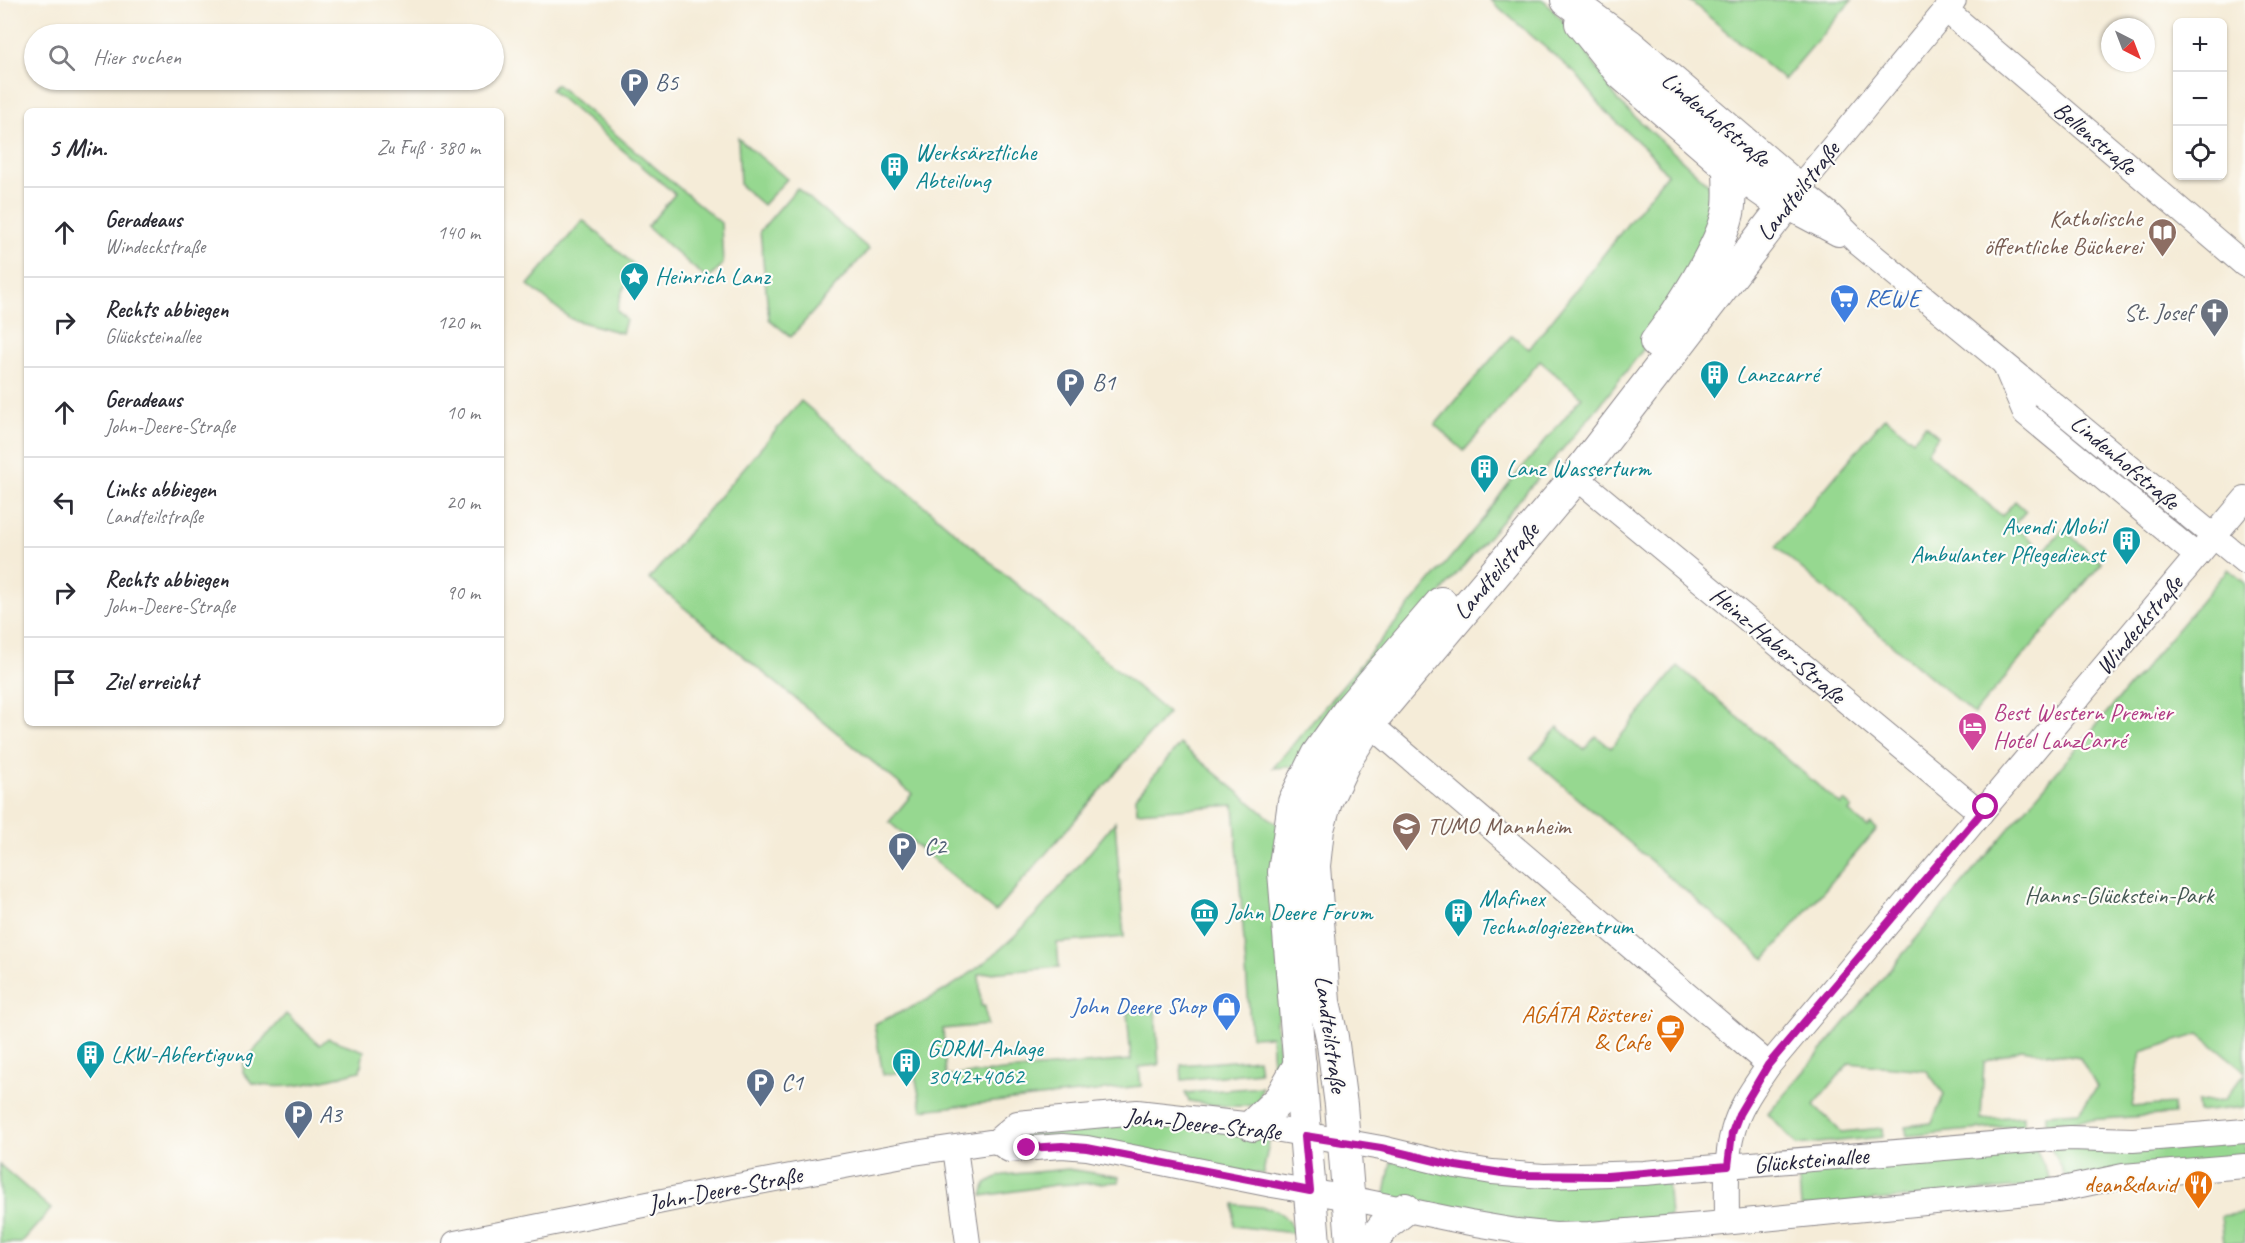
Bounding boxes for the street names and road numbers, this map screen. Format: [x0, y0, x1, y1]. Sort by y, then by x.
street label: Lindenhofstraße [1655, 65, 1778, 175]
street label: Bellenstraße [2047, 95, 2144, 183]
street label: Landteilstraße [1750, 134, 1847, 247]
street label: Lindenhofstraße [2064, 408, 2187, 518]
street label: Landteilstraße [1447, 515, 1547, 626]
street label: Windeckstraße [2089, 568, 2191, 681]
street label: Heinz-Haber-Straße [1704, 580, 1853, 712]
street label: Landteilstraße [1308, 974, 1354, 1097]
street label: John-Deere-Straße [1123, 1101, 1284, 1147]
street label: Glücksteinallee [1752, 1140, 1872, 1180]
street label: John-Deere-Straße [645, 1159, 807, 1219]

